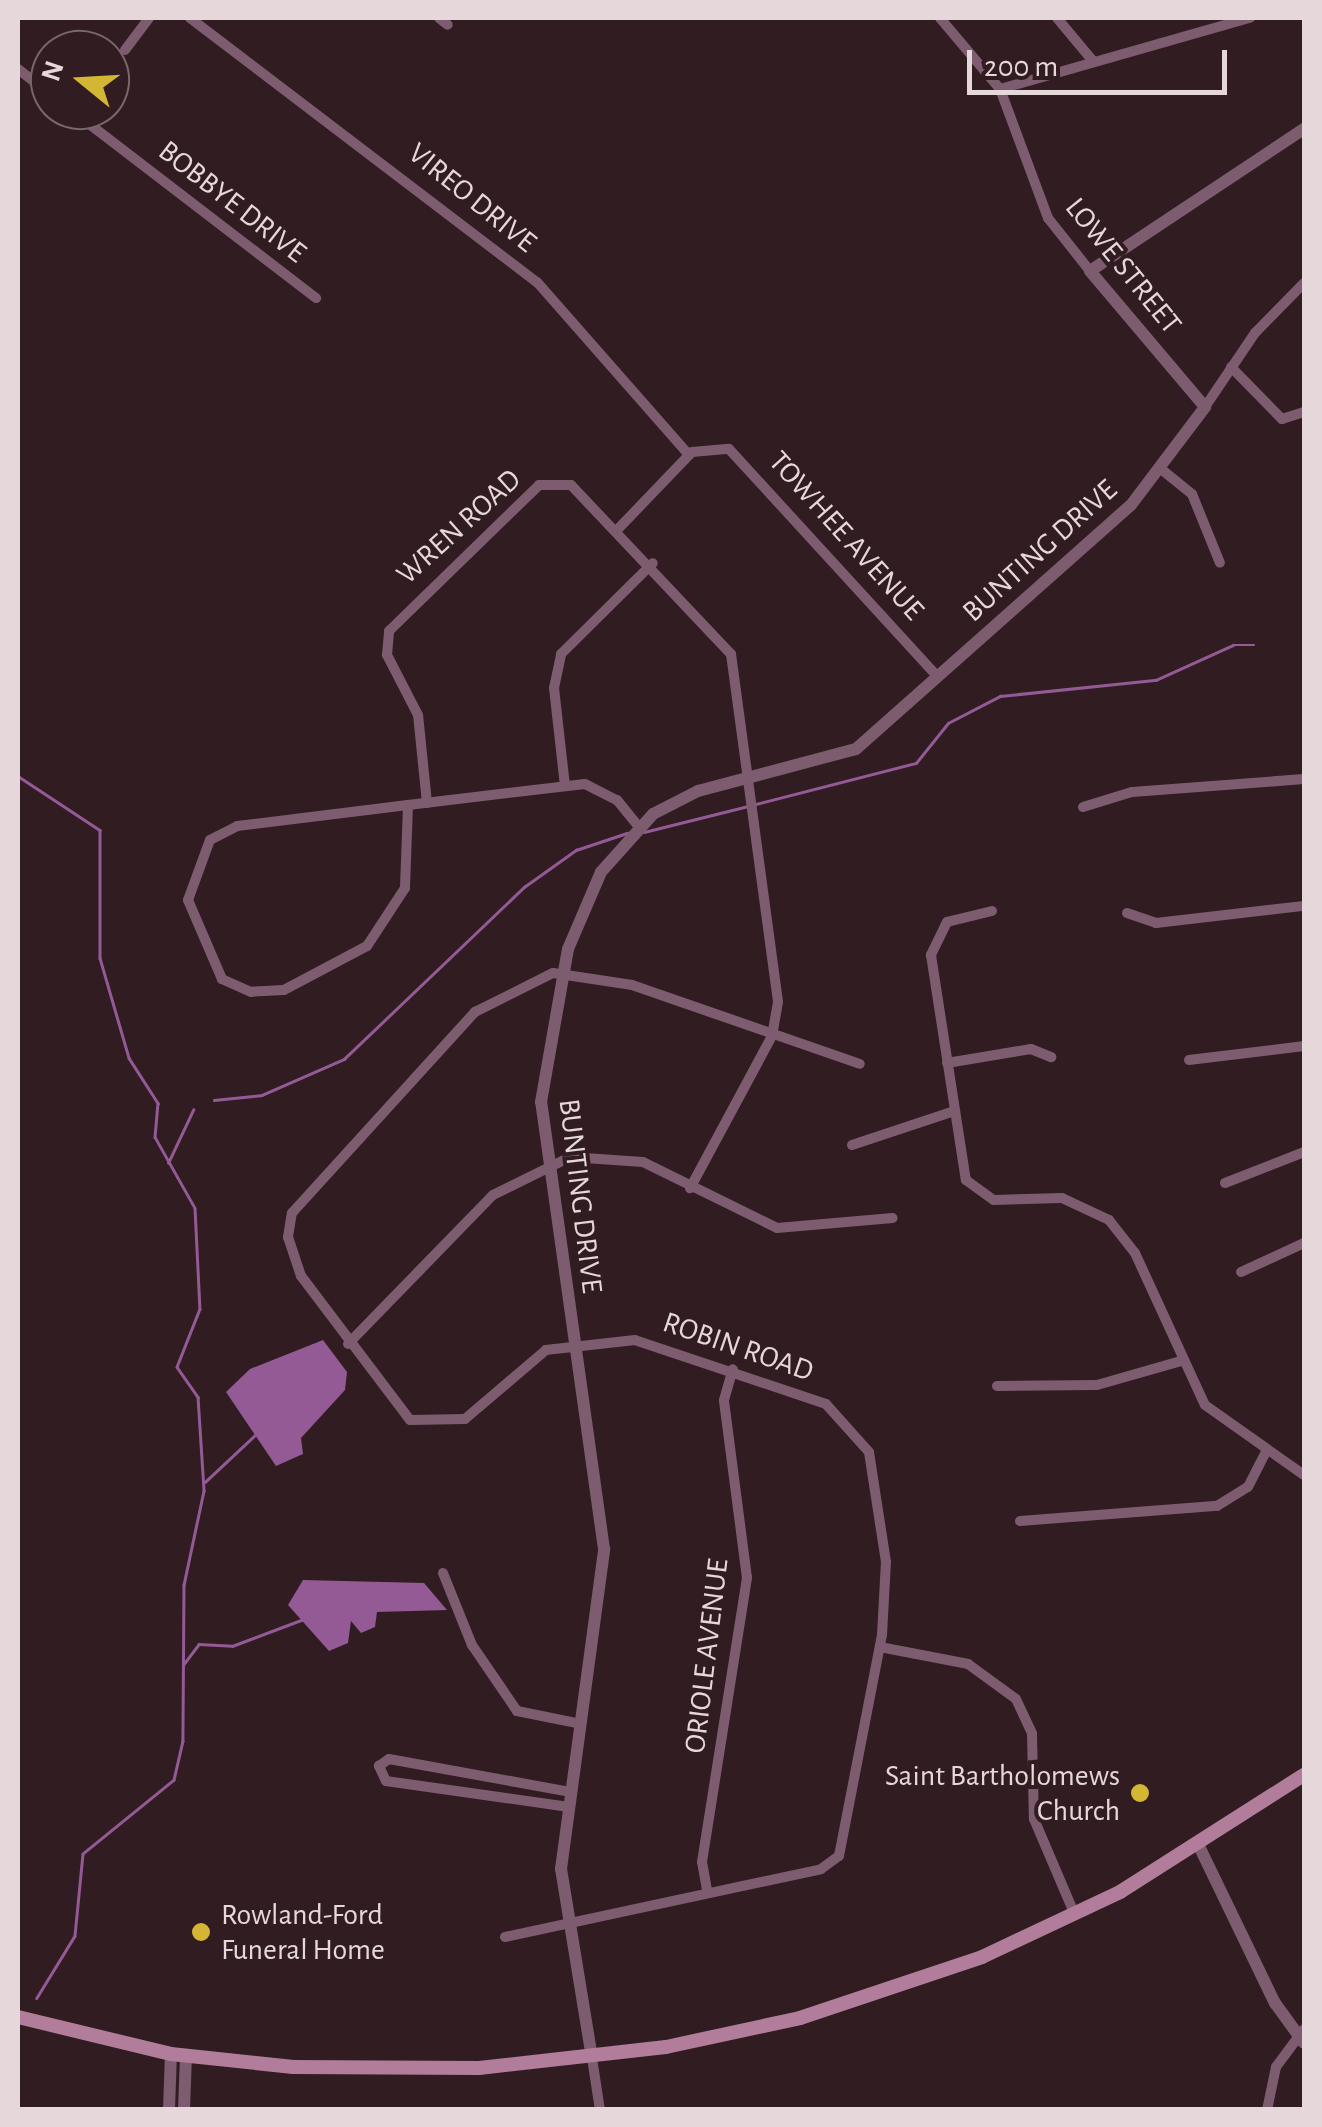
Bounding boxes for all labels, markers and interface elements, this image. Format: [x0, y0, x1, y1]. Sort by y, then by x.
north arrow [30, 30, 130, 130]
scale bar [972, 30, 1232, 92]
text: 200 m [984, 52, 1058, 82]
text: N [37, 58, 70, 85]
street label: BOBBYE DRIVE [151, 133, 313, 271]
street label: VIREO DRIVE [401, 135, 543, 261]
street label: LOWE STREET [1057, 191, 1189, 341]
street label: TOWHEE AVENUE [761, 444, 931, 628]
street label: WREN ROAD [389, 462, 529, 592]
street label: BUNTING DRIVE [955, 472, 1125, 630]
street label: BUNTING DRIVE [550, 1097, 610, 1295]
street label: ROBIN ROAD [658, 1304, 818, 1390]
street label: ORIOLE AVENUE [677, 1557, 737, 1755]
place label: Saint Bartholomews Church [885, 1758, 1120, 1828]
marker: Saint Bartholomews Church [1129, 1782, 1151, 1804]
place label: Rowland-Ford Funeral Home [221, 1897, 385, 1968]
marker: Rowland-Ford Funeral Home [190, 1921, 212, 1943]

